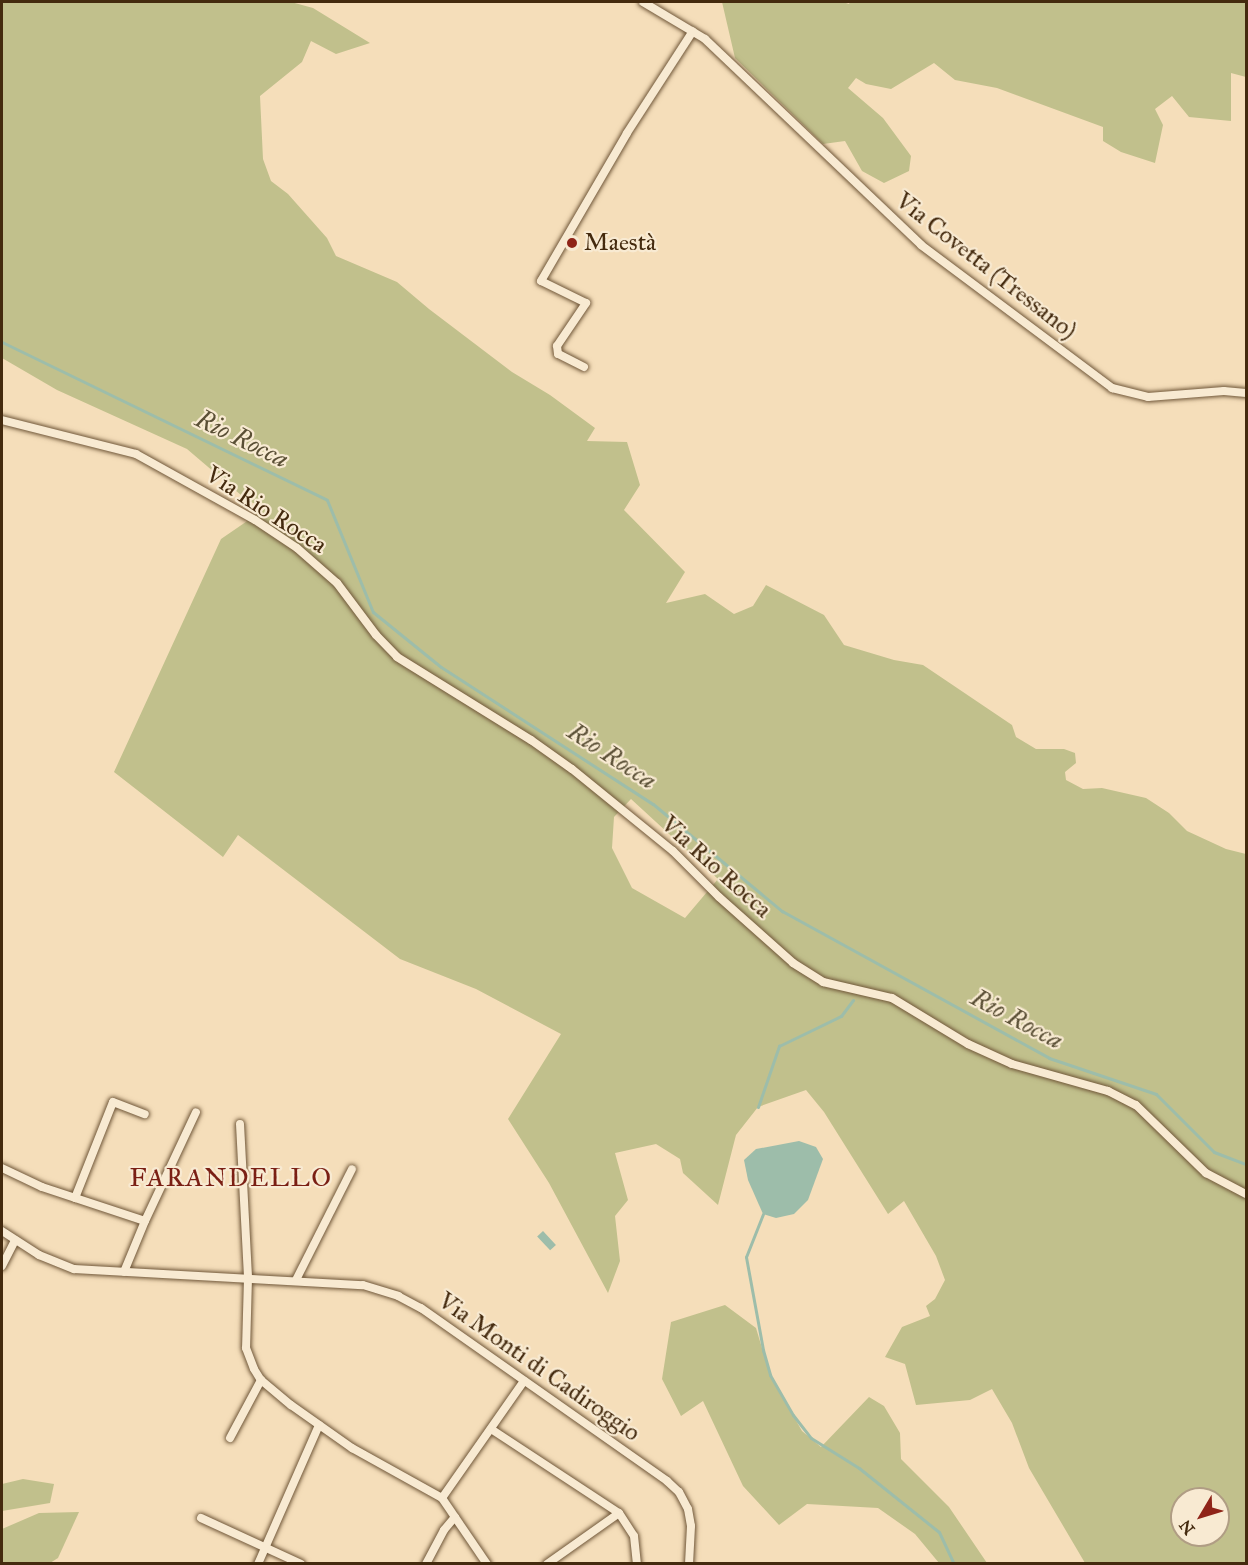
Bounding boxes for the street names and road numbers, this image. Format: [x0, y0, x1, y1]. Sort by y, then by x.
street label: Via Covetta (Tressano) [890, 186, 1082, 346]
street label: Via Rio Rocca [200, 460, 332, 560]
street label: Via Rio Rocca [655, 810, 777, 924]
street label: Via Monti di Cadiroggio [433, 1286, 645, 1448]

